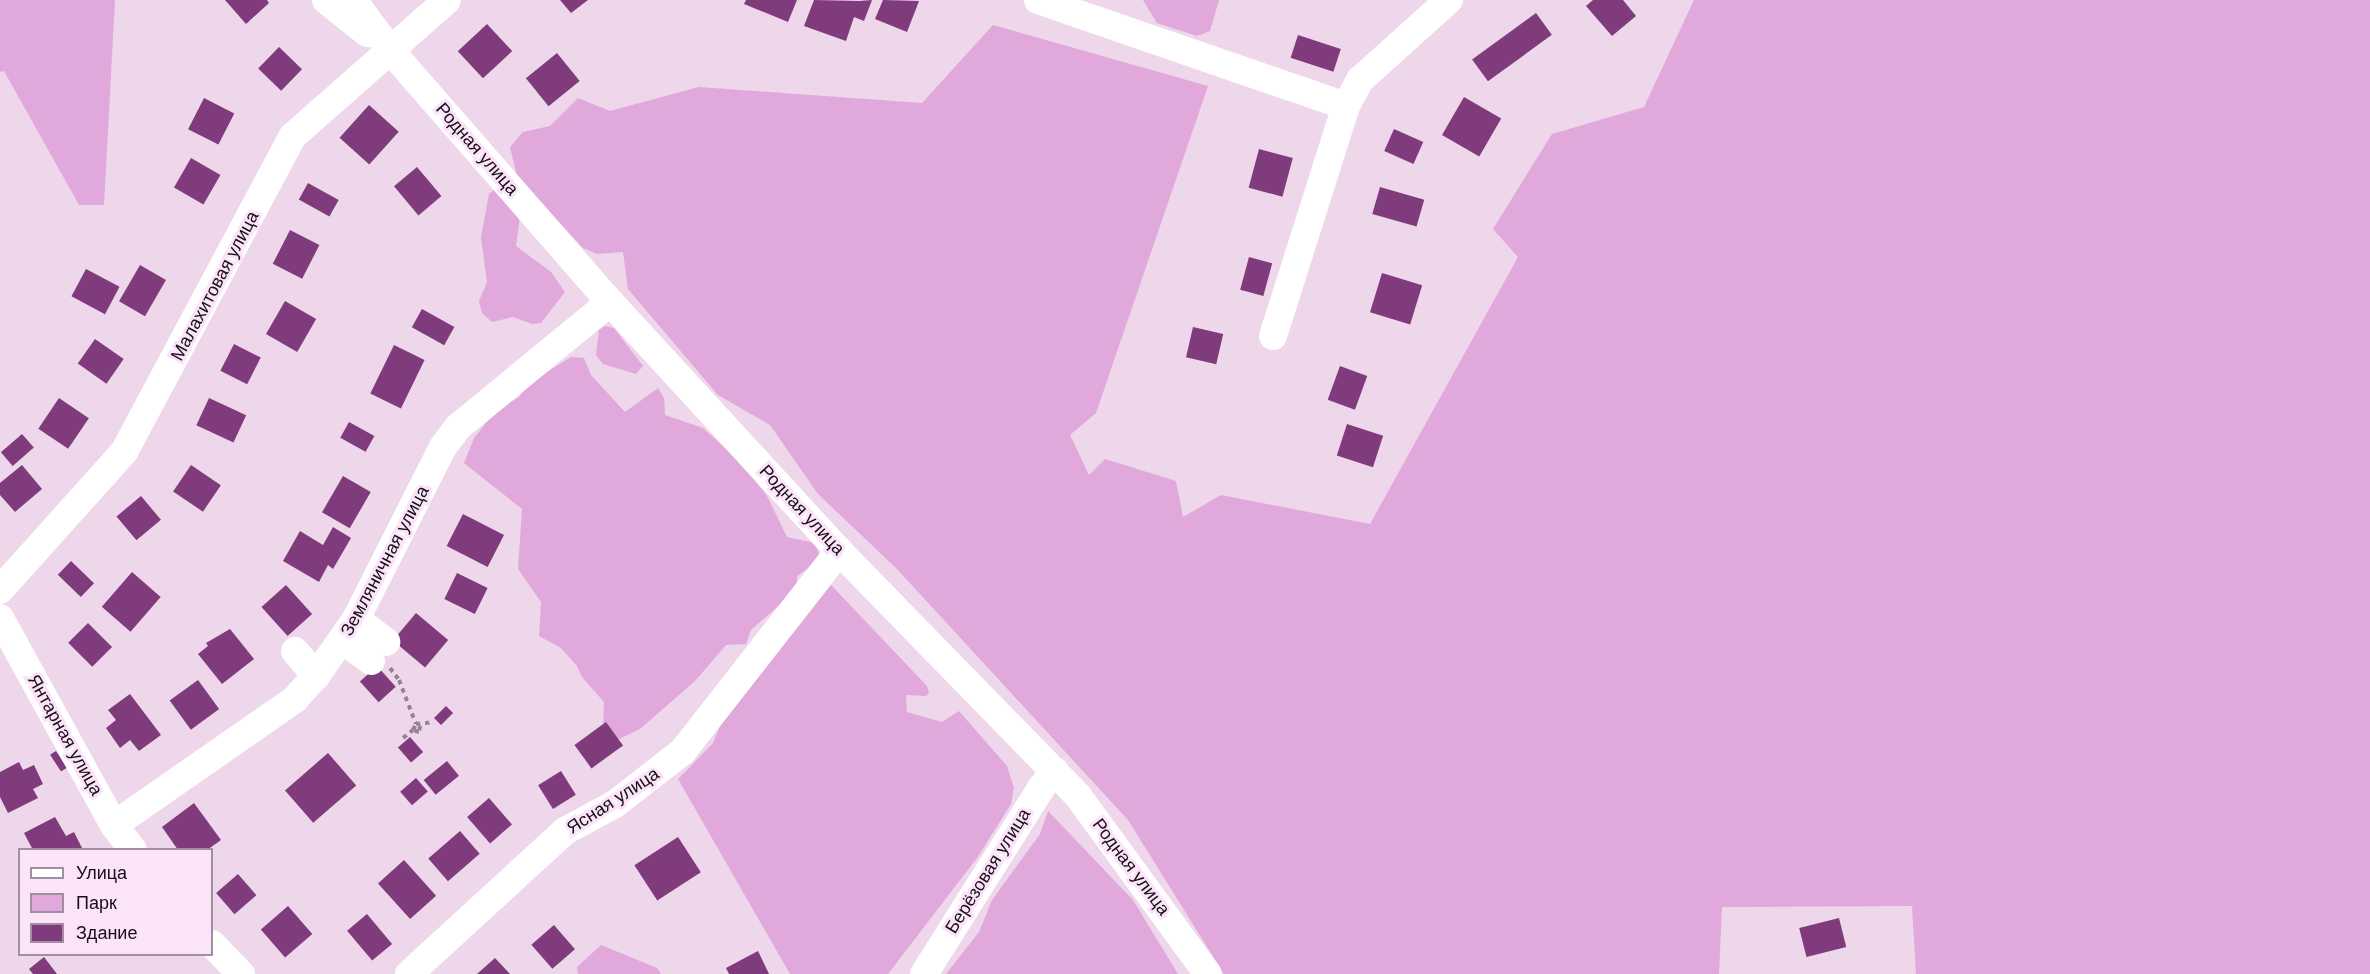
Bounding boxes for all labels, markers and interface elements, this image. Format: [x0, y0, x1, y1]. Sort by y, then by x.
street label: Родная улица [431, 98, 523, 200]
street label: Малахитовая улица [166, 208, 264, 364]
street label: Родная улица [755, 460, 849, 560]
street label: Земляничная улица [336, 482, 434, 640]
street label: Янтарная улица [23, 671, 107, 799]
street label: Ясная улица [563, 763, 663, 839]
street label: Берёзовая улица [941, 805, 1035, 937]
street label: Родная улица [1088, 814, 1174, 920]
legend [18, 848, 213, 956]
text: Улица [76, 861, 127, 885]
text: Парк [76, 891, 117, 915]
text: Здание [76, 921, 137, 945]

